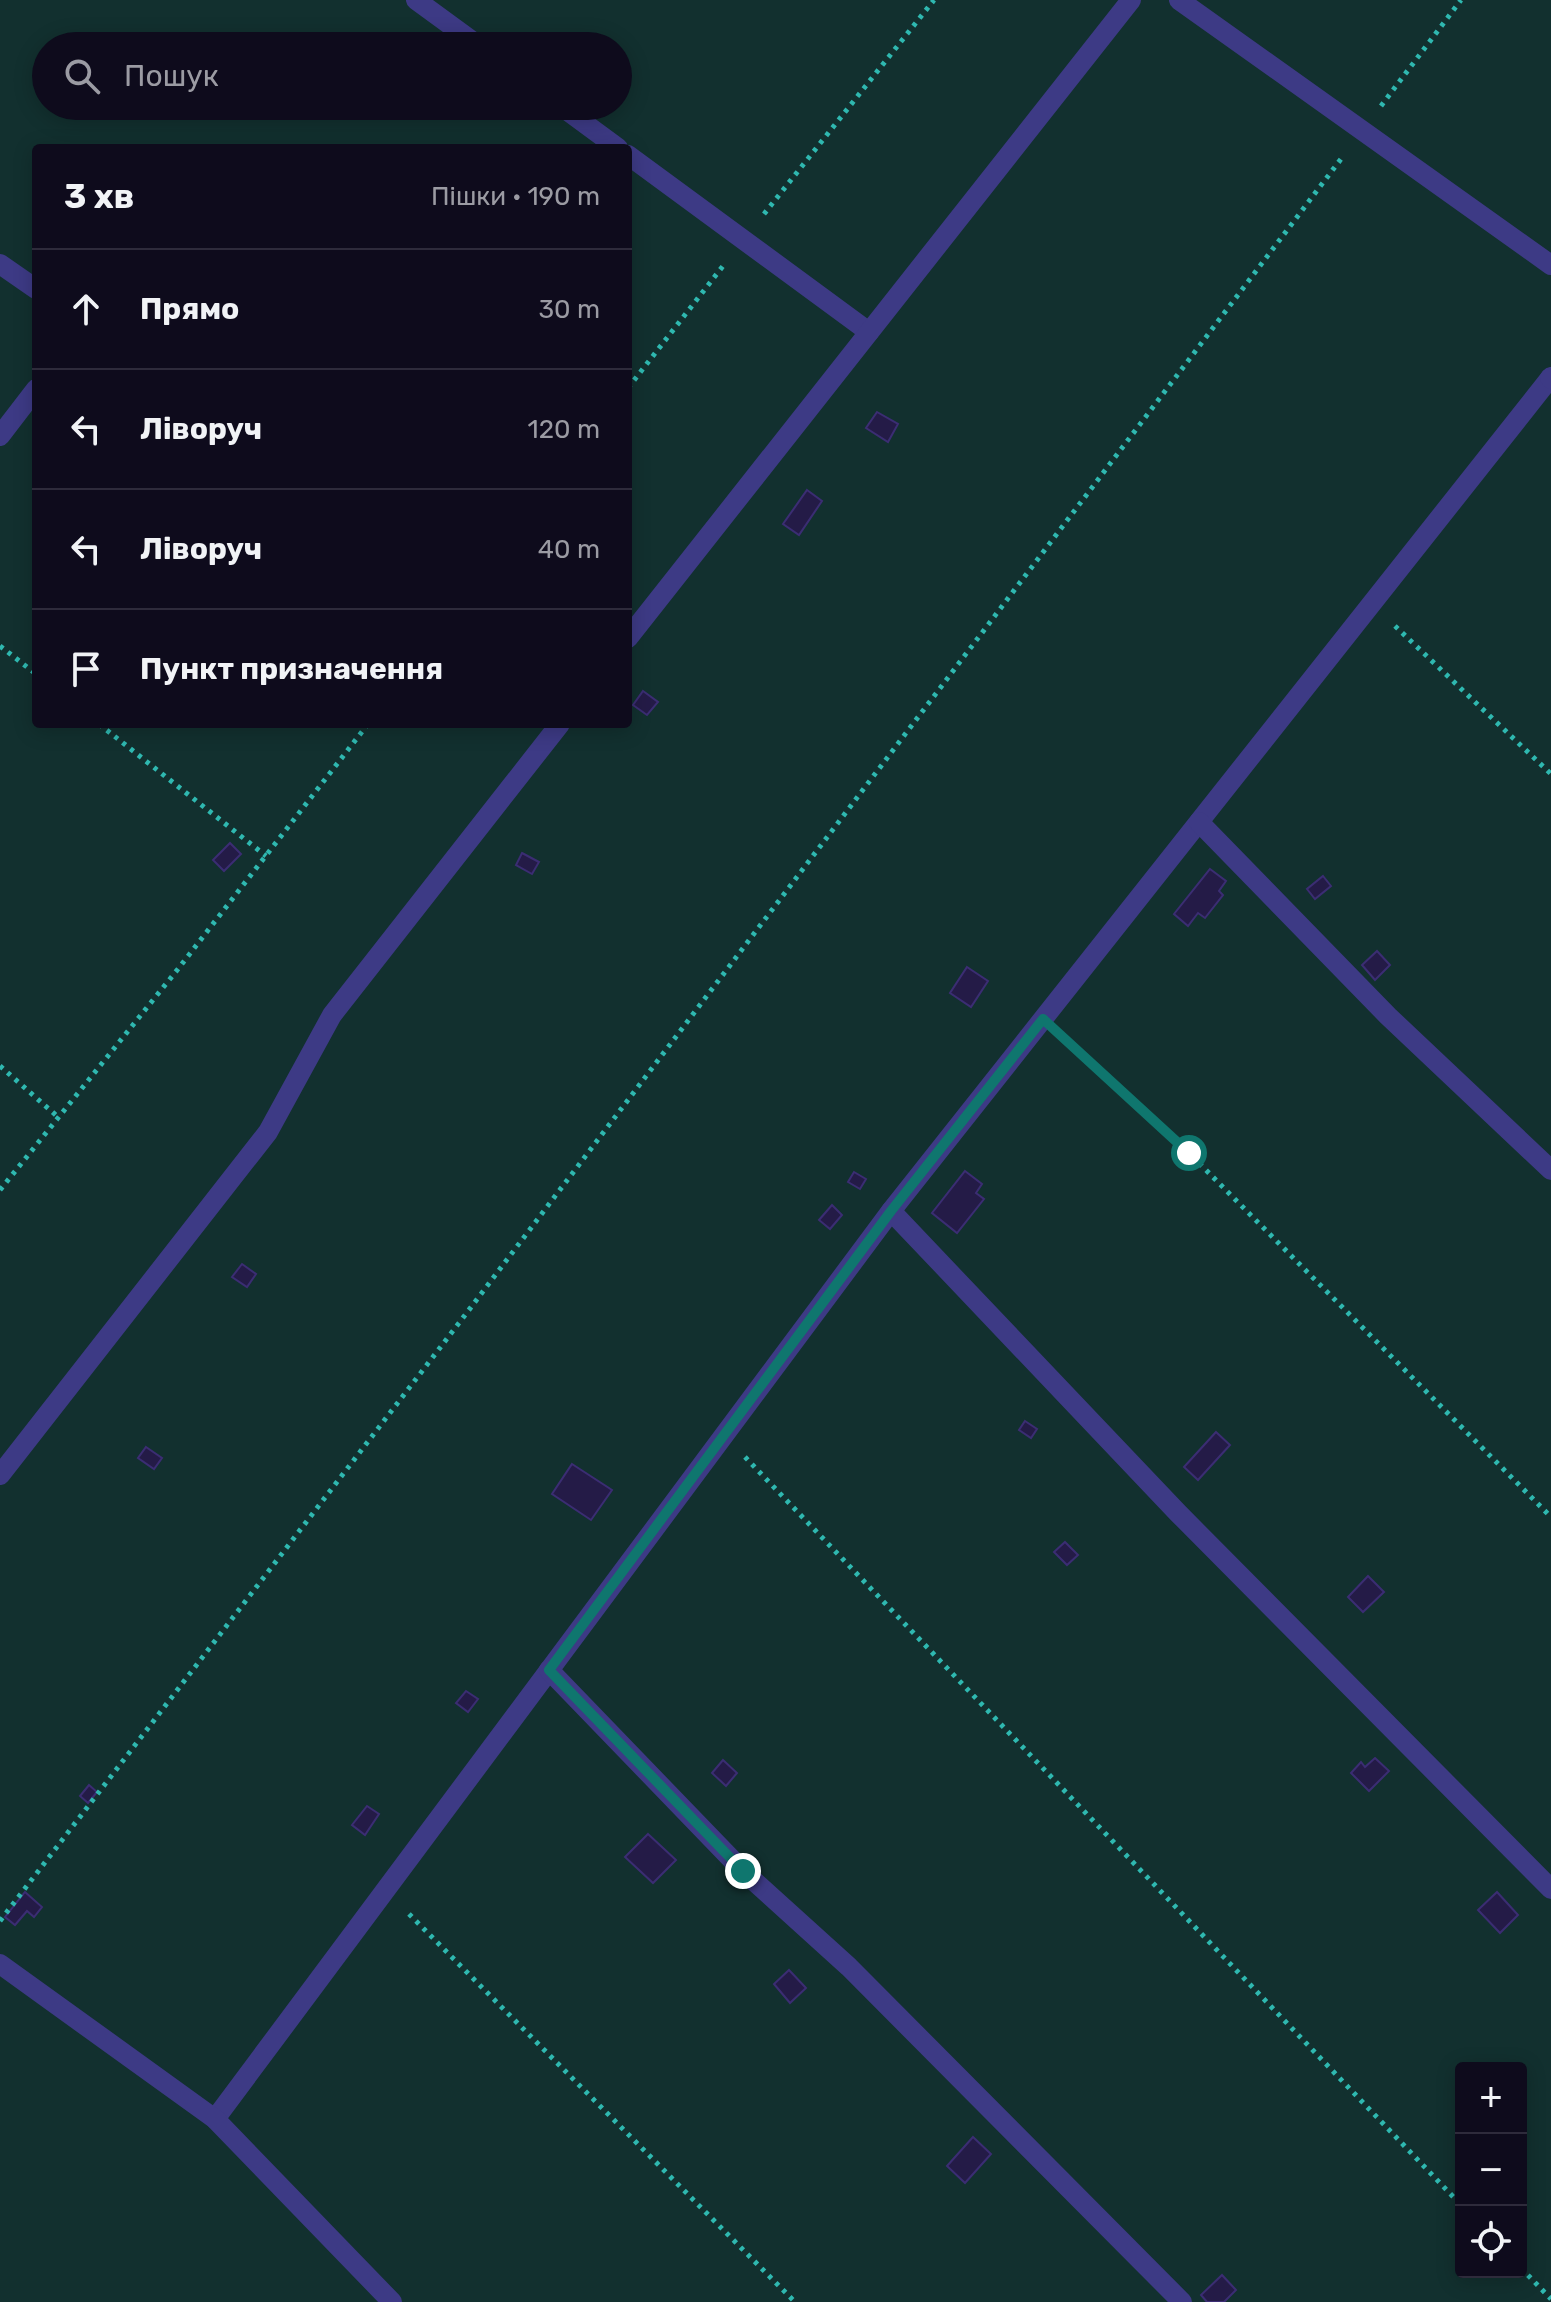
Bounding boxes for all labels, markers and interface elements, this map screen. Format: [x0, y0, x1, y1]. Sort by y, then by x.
search box [32, 32, 632, 120]
icon: search [60, 54, 104, 98]
text: Пошук [124, 58, 219, 94]
text: 3 хв [64, 176, 134, 217]
text: Пішки · 190 m [431, 181, 600, 212]
icon: ahead [64, 287, 108, 331]
text: Прямо [140, 291, 239, 327]
text: 30 m [538, 294, 600, 325]
icon: left [64, 407, 108, 451]
text: Ліворуч [140, 411, 262, 447]
text: 120 m [528, 414, 600, 445]
icon: left [64, 527, 108, 571]
text: Ліворуч [140, 531, 262, 567]
text: 40 m [538, 534, 600, 565]
icon: arrive [64, 647, 108, 691]
text: Пункт призначення [140, 651, 443, 687]
route start [1171, 1135, 1207, 1171]
route end [725, 1853, 761, 1889]
map controls [1455, 2062, 1527, 2278]
button: + [1455, 2062, 1527, 2134]
button: − [1455, 2134, 1527, 2206]
button: locate [1455, 2206, 1527, 2278]

